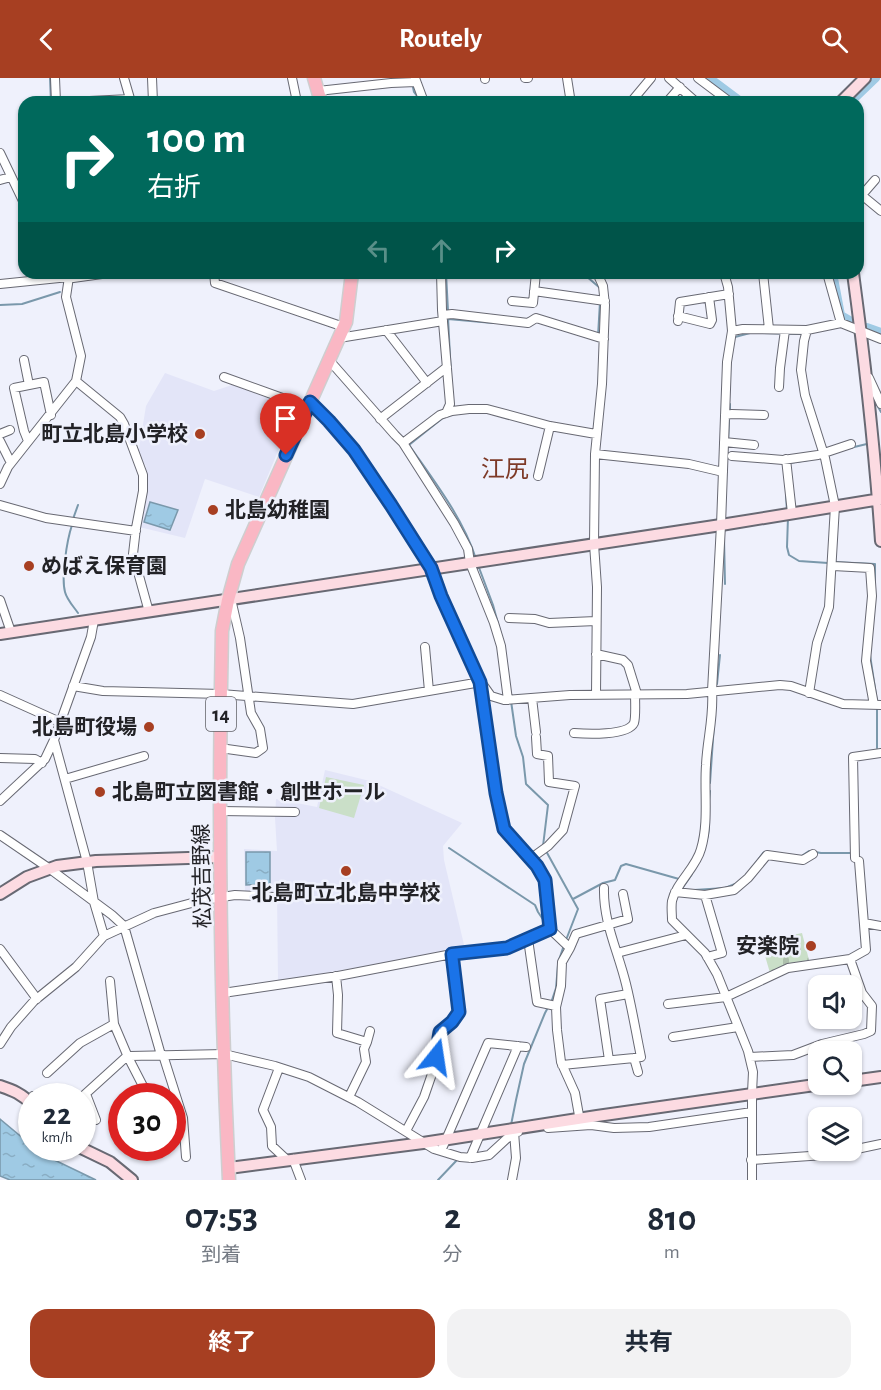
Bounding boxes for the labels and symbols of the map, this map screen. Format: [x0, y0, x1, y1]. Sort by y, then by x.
pin [260, 393, 311, 455]
place label: 町立北島小学校 [41, 423, 188, 445]
marker: 町立北島小学校 [193, 427, 207, 441]
district label: 江尻 [481, 457, 529, 482]
place label: 北島幼稚園 [225, 499, 330, 521]
marker: 北島幼稚園 [206, 503, 220, 517]
place label: めばえ保育園 [41, 555, 167, 577]
marker: めばえ保育園 [22, 559, 36, 573]
road number: 14 [206, 697, 236, 731]
place label: 北島町役場 [32, 716, 137, 738]
marker: 北島町役場 [142, 720, 156, 734]
place label: 北島町立図書館・創世ホール [112, 781, 385, 803]
marker: 北島町立図書館・創世ホール [93, 785, 107, 799]
street label: 松茂吉野線 [190, 823, 214, 929]
marker: 北島町立北島中学校 [339, 864, 353, 878]
place label: 北島町立北島中学校 [252, 882, 441, 904]
place label: 安楽院 [736, 935, 799, 957]
marker: 安楽院 [804, 939, 818, 953]
position arrow [404, 1025, 468, 1089]
speed limit sign: 30 [108, 1083, 186, 1161]

